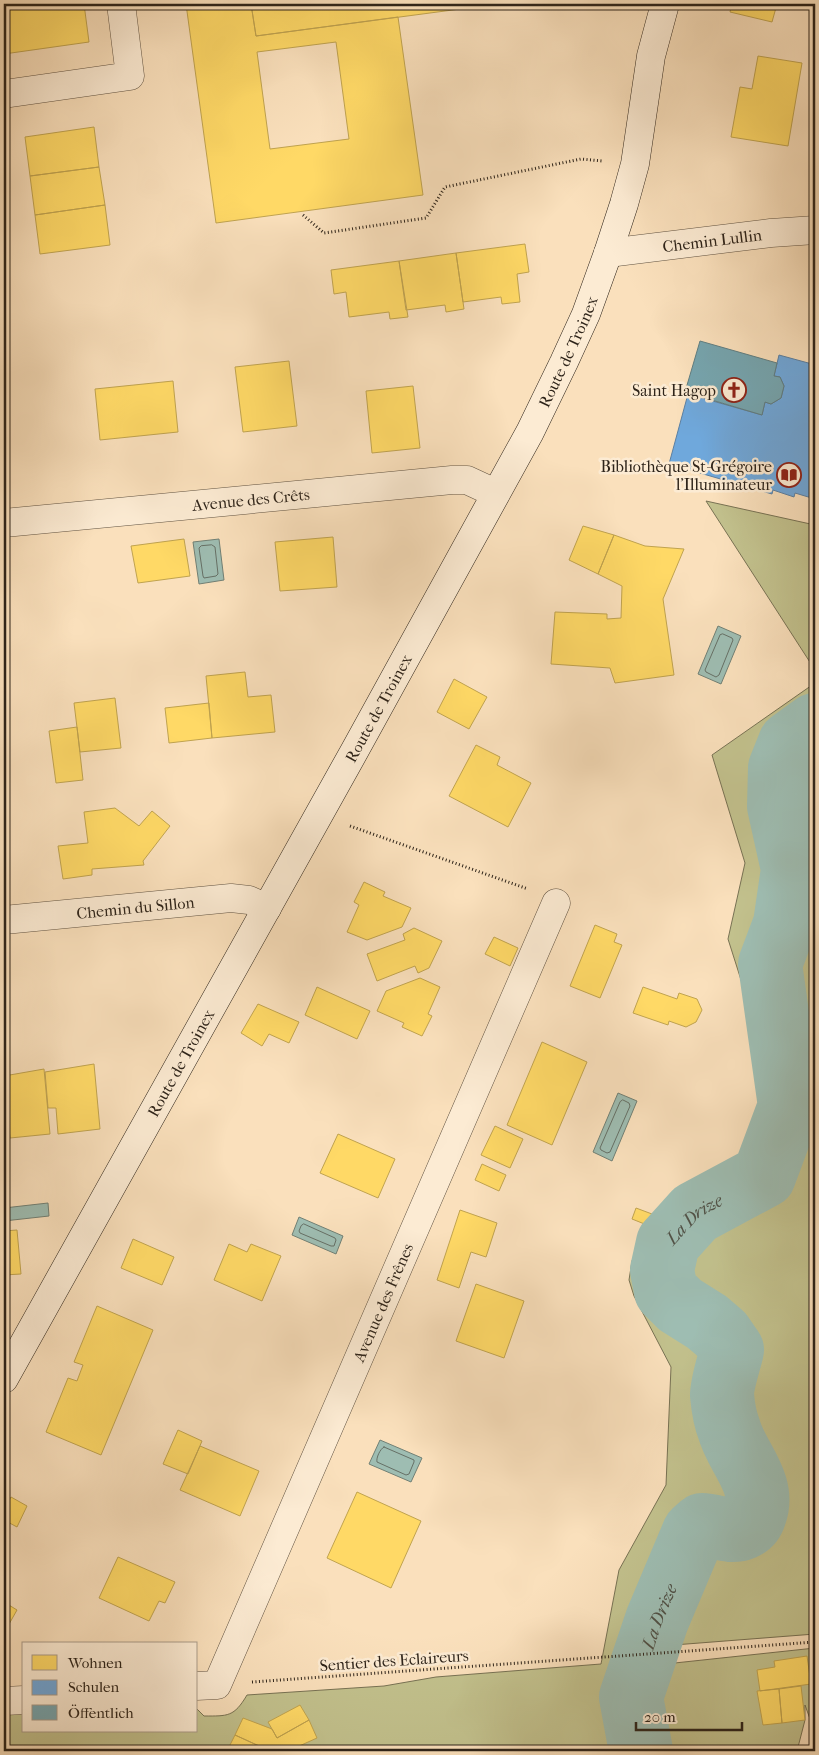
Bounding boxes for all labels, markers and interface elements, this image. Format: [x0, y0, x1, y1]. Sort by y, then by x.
street label: Chemin Lullin [662, 225, 764, 256]
street label: Route de Troinex [534, 293, 602, 411]
church icon: Saint Hagop [721, 377, 747, 403]
place label: Saint Hagop [632, 381, 716, 400]
place label: Bibliothèque St-Grégoire l'Illuminateur [601, 457, 772, 494]
library icon: Bibliothèque St-Grégoire l'Illuminateur [776, 462, 802, 488]
street label: Avenue des Crêts [190, 485, 311, 515]
street label: Route de Troinex [341, 651, 416, 766]
street label: Chemin du Sillon [76, 893, 196, 923]
street label: Route de Troinex [143, 1006, 219, 1120]
water label: La Drize [660, 1190, 727, 1251]
street label: Avenue des Frênes [349, 1240, 417, 1366]
water label: La Drize [637, 1580, 682, 1654]
legend [22, 1642, 198, 1732]
street label: Sentier des Eclaireurs [319, 1646, 469, 1675]
text: Wohnen [67, 1654, 123, 1672]
text: Schulen [68, 1678, 119, 1696]
scale bar [636, 1700, 743, 1732]
text: Öffentlich [68, 1704, 134, 1722]
text: 20 m [644, 1708, 676, 1726]

